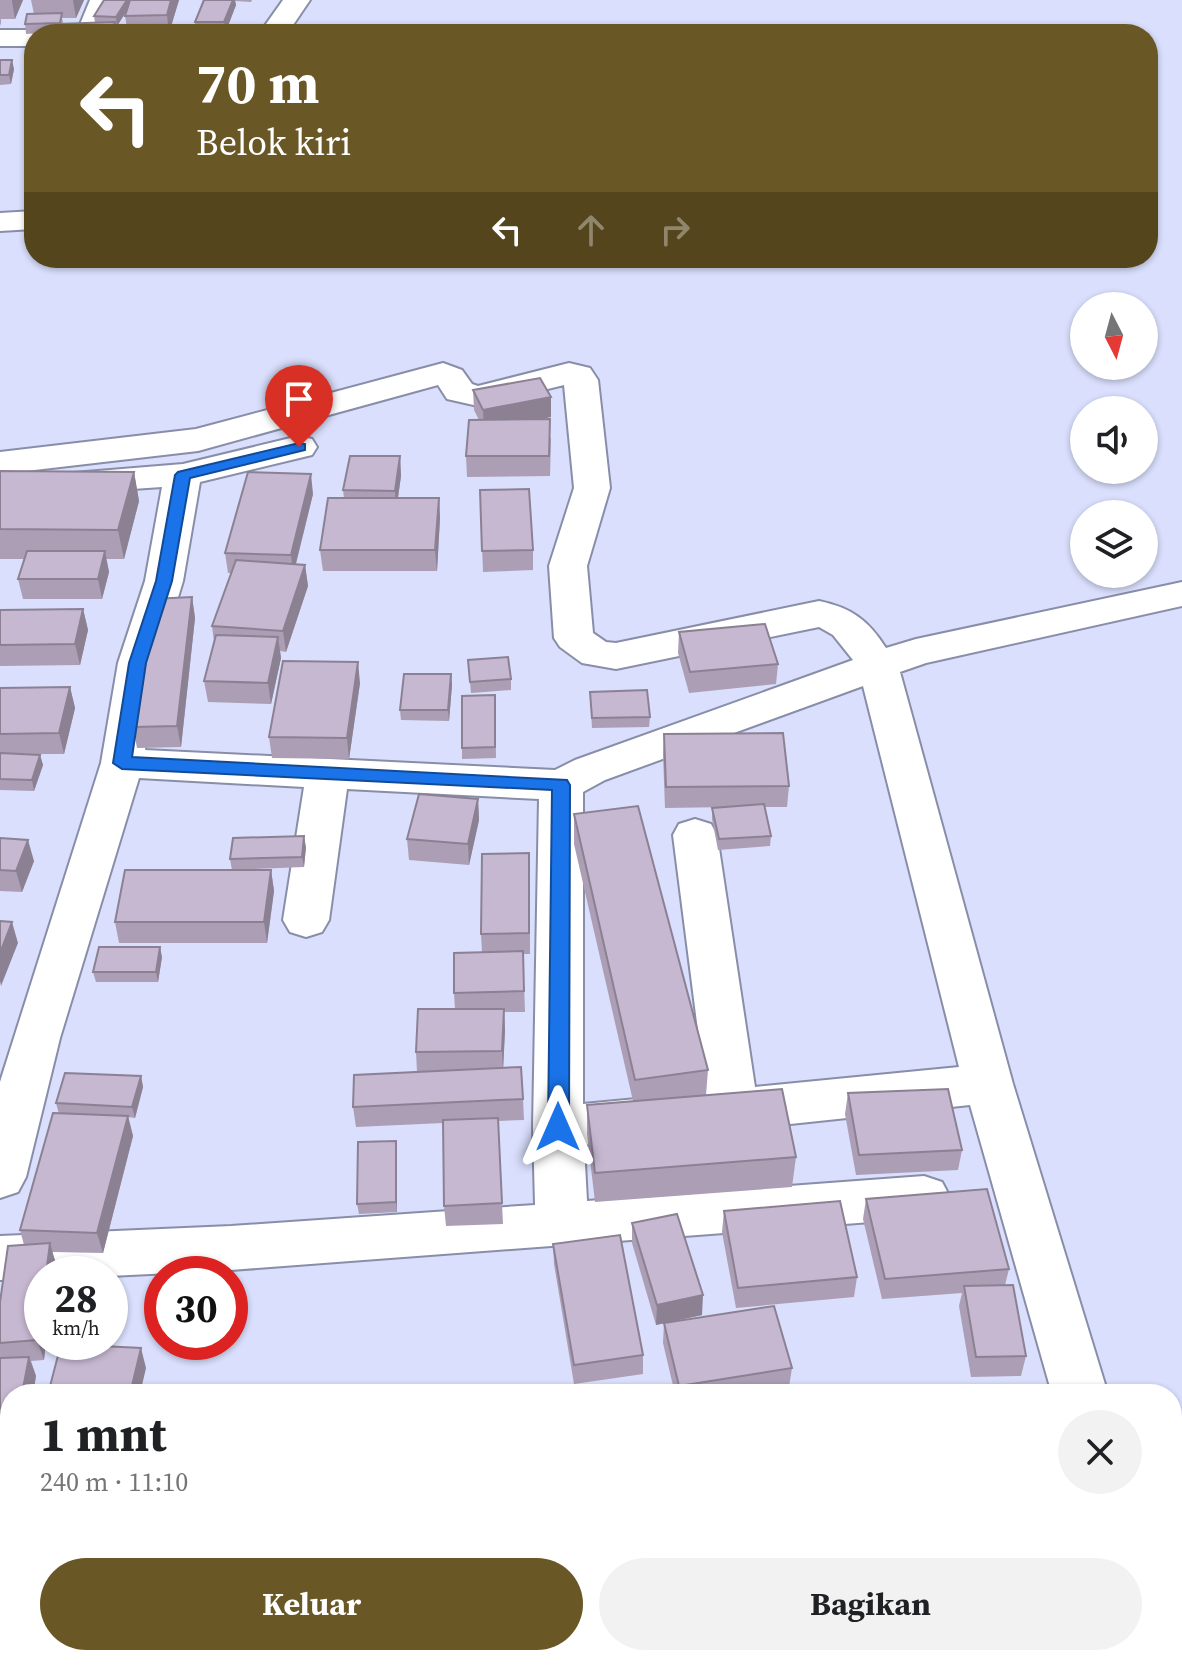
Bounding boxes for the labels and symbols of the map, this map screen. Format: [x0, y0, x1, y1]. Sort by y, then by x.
north arrow [1070, 292, 1158, 380]
pin [265, 365, 333, 447]
position arrow [516, 1085, 600, 1169]
speed limit sign: 30 [144, 1256, 248, 1360]

